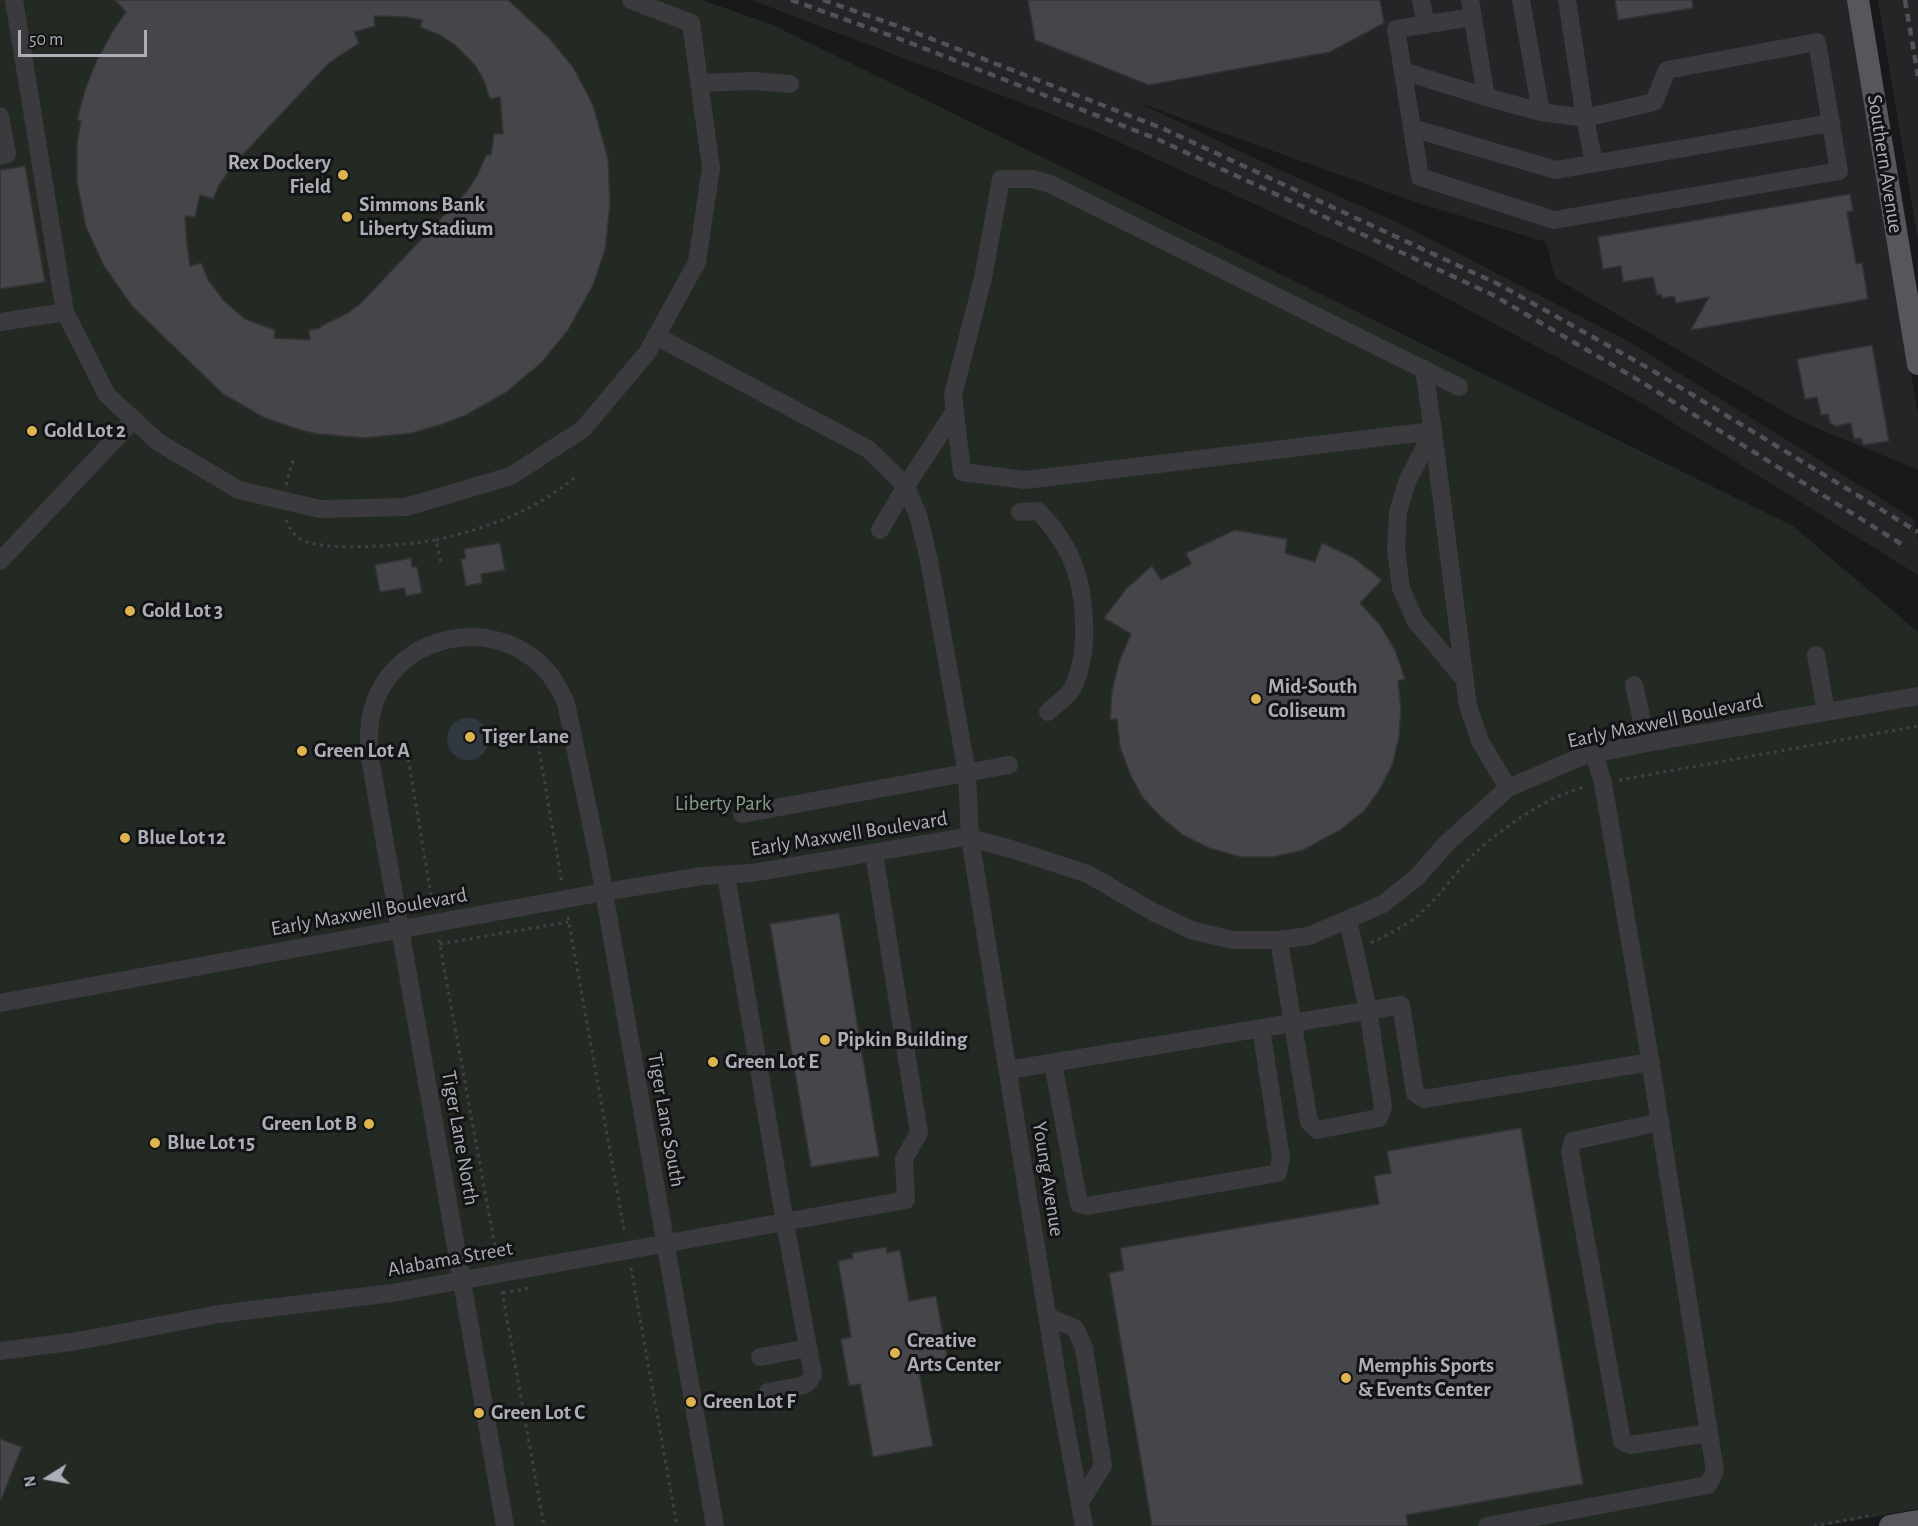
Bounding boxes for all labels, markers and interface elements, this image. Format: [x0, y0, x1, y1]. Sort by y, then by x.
scale bar [21, 18, 150, 56]
text: 50 m [29, 31, 63, 49]
street label: Southern Avenue [1862, 93, 1908, 235]
place label: Rex Dockery Field [228, 150, 331, 200]
marker: Rex Dockery Field [336, 168, 350, 182]
place label: Simmons Bank Liberty Stadium [359, 192, 493, 242]
marker: Simmons Bank Liberty Stadium [340, 210, 354, 224]
place label: Gold Lot 2 [44, 418, 126, 444]
marker: Gold Lot 2 [25, 424, 39, 438]
place label: Gold Lot 3 [142, 598, 223, 624]
marker: Gold Lot 3 [123, 604, 137, 618]
place label: Mid-South Coliseum [1268, 674, 1357, 724]
street label: Early Maxwell Boulevard [1565, 688, 1765, 754]
marker: Mid-South Coliseum [1249, 692, 1263, 706]
place label: Tiger Lane [482, 724, 569, 750]
marker: Tiger Lane [463, 730, 477, 744]
place label: Green Lot A [314, 738, 410, 764]
marker: Green Lot A [295, 744, 309, 758]
park label: Liberty Park [675, 791, 771, 817]
street label: Early Maxwell Boulevard [749, 806, 949, 862]
place label: Blue Lot 12 [137, 825, 226, 851]
marker: Blue Lot 12 [118, 831, 132, 845]
street label: Early Maxwell Boulevard [269, 882, 469, 942]
place label: Pipkin Building [837, 1027, 967, 1053]
marker: Pipkin Building [818, 1033, 832, 1047]
place label: Green Lot E [725, 1049, 819, 1075]
street label: Tiger Lane South [642, 1051, 690, 1189]
marker: Green Lot E [706, 1055, 720, 1069]
street label: Tiger Lane North [436, 1069, 484, 1207]
place label: Green Lot B [262, 1111, 357, 1137]
marker: Green Lot B [362, 1117, 376, 1131]
street label: Young Avenue [1026, 1120, 1070, 1238]
place label: Blue Lot 15 [167, 1130, 255, 1156]
marker: Blue Lot 15 [148, 1136, 162, 1150]
street label: Alabama Street [385, 1236, 515, 1282]
place label: Creative Arts Center [907, 1328, 1001, 1378]
marker: Creative Arts Center [888, 1346, 902, 1360]
place label: Memphis Sports & Events Center [1358, 1353, 1494, 1403]
marker: Memphis Sports & Events Center [1339, 1371, 1353, 1385]
place label: Green Lot F [703, 1389, 796, 1415]
marker: Green Lot F [684, 1395, 698, 1409]
place label: Green Lot C [491, 1400, 585, 1426]
marker: Green Lot C [472, 1406, 486, 1420]
north arrow [18, 1448, 78, 1508]
text: N [21, 1474, 39, 1488]

